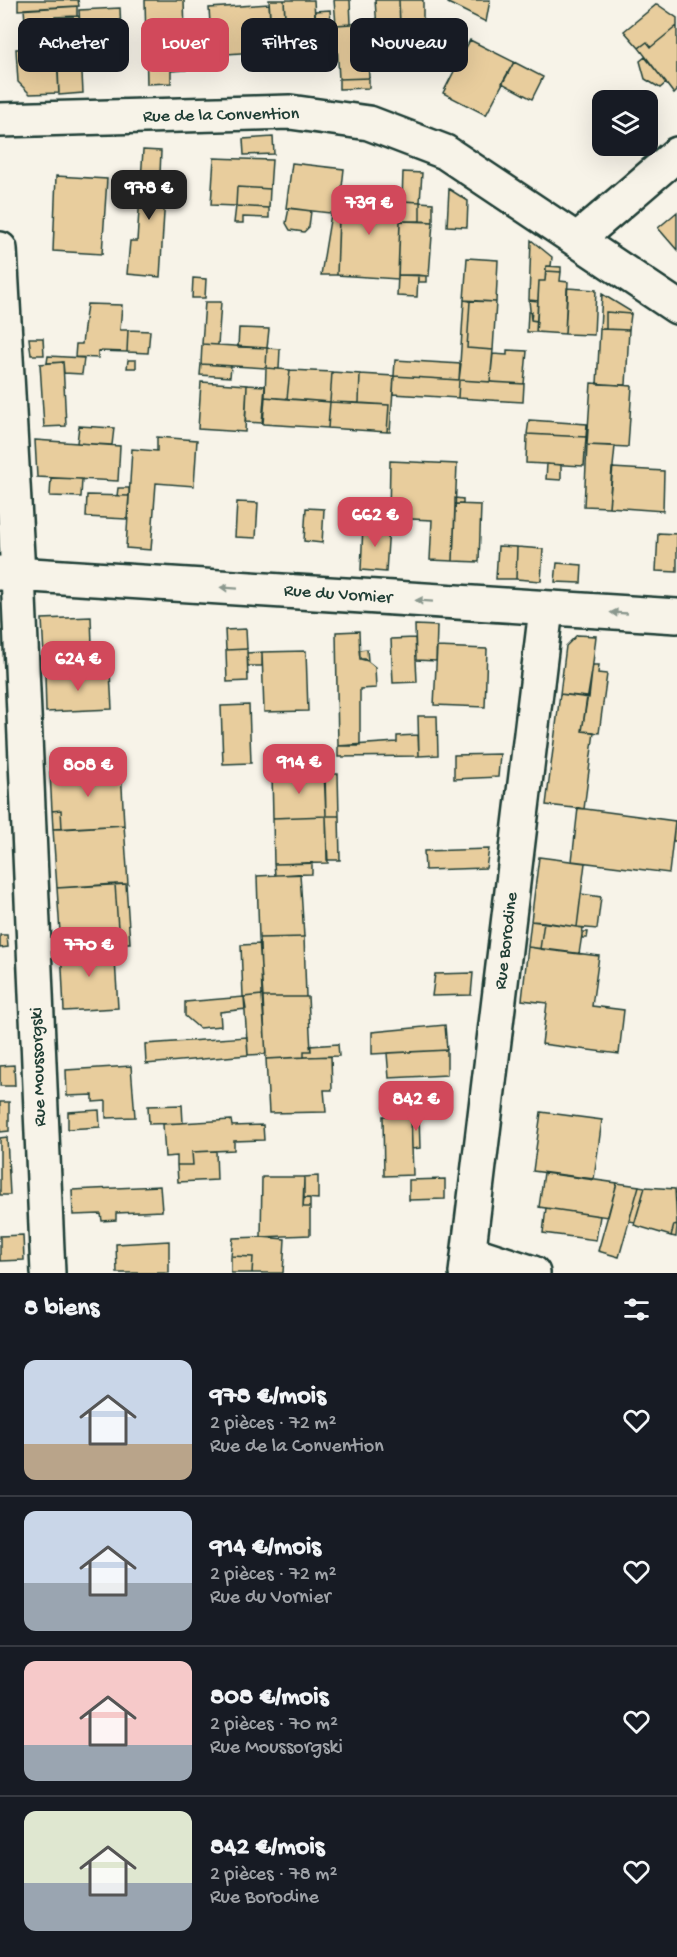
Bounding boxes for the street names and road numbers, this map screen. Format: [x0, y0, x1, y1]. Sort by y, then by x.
street label: Rue de la Convention [143, 104, 300, 128]
street label: Rue du Vornier [283, 581, 394, 609]
street label: Rue Borodine [491, 890, 523, 991]
street label: Rue Moussorgski [26, 1007, 52, 1127]

